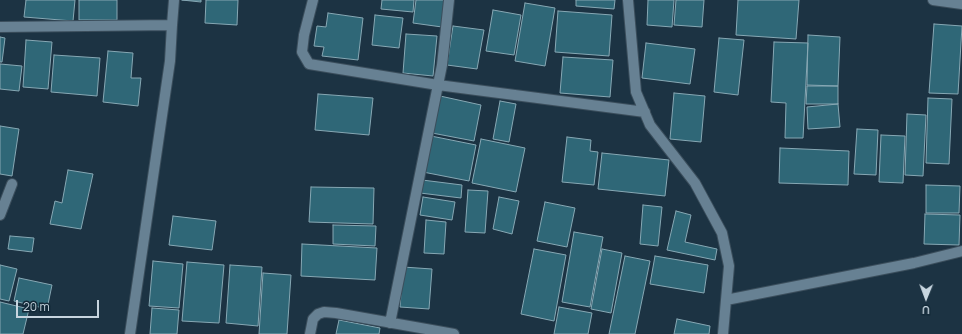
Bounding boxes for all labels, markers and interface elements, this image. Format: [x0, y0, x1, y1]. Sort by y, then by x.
north arrow [906, 278, 946, 318]
scale bar [18, 292, 101, 318]
text: 20 m [23, 298, 50, 315]
text: U [922, 303, 930, 318]

